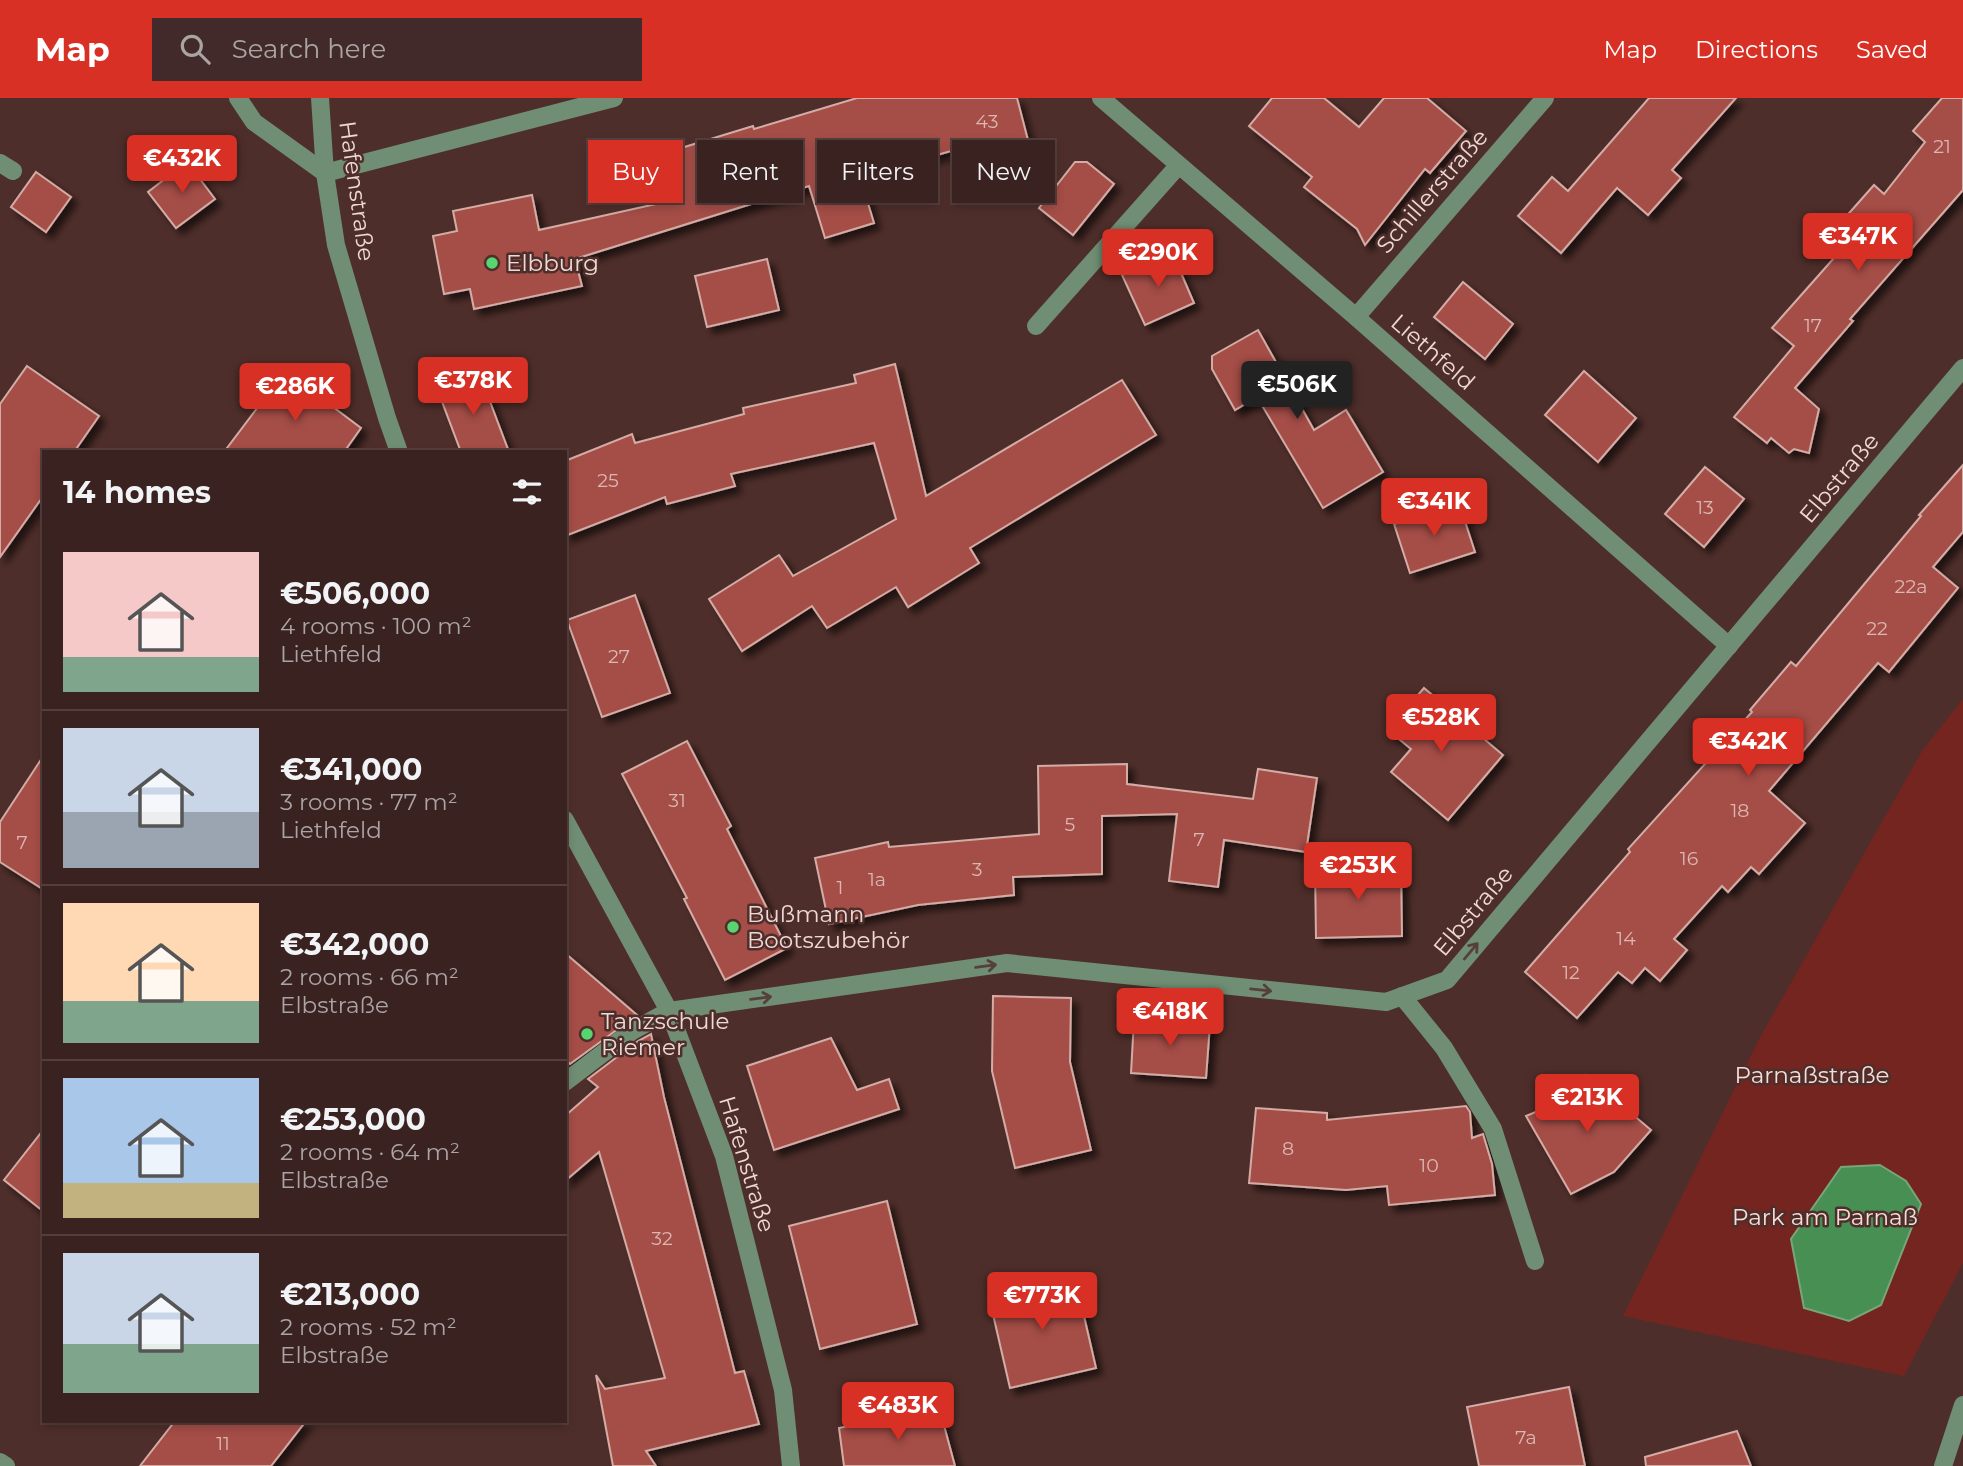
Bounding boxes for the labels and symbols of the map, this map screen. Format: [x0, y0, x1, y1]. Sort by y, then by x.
house number: 43 [976, 110, 999, 133]
street label: Hafenstraße [333, 119, 381, 263]
street label: Schillerstraße [1370, 123, 1494, 259]
house number: 21 [1933, 135, 1951, 158]
pin: €432K [133, 136, 231, 195]
pin: €347K [1809, 214, 1907, 273]
pin: €290K [1109, 230, 1207, 289]
place label: Elbburg [506, 249, 599, 277]
marker: Elbburg [484, 255, 500, 271]
street label: Liethfeld [1385, 308, 1481, 396]
house number: 17 [1804, 314, 1822, 337]
pin: €378K [424, 358, 522, 417]
pin: €506K [1248, 362, 1346, 421]
pin: €286K [246, 364, 344, 423]
street label: Elbstraße [1793, 427, 1885, 529]
house number: 25 [597, 469, 619, 492]
pin: €341K [1385, 478, 1483, 538]
house number: 13 [1696, 496, 1714, 519]
house number: 22a [1895, 575, 1927, 598]
house number: 22 [1866, 617, 1888, 640]
house number: 27 [608, 645, 630, 668]
pin: €528K [1392, 694, 1490, 754]
pin: €342K [1699, 718, 1797, 778]
house number: 31 [668, 789, 686, 812]
house number: 18 [1731, 799, 1749, 822]
house number: 5 [1065, 813, 1076, 836]
house number: 7 [1193, 828, 1205, 851]
house number: 7 [16, 831, 28, 854]
pin: €253K [1309, 842, 1407, 902]
house number: 16 [1680, 847, 1698, 870]
house number: 3 [972, 858, 982, 881]
street label: Elbstraße [1427, 860, 1519, 962]
house number: 1a [868, 868, 886, 891]
house number: 1 [837, 876, 843, 899]
place label: Bußmann Bootszubehör [747, 900, 910, 954]
marker: Bußmann Bootszubehör [725, 919, 741, 935]
house number: 14 [1616, 927, 1636, 950]
one-way arrow [1463, 943, 1479, 961]
one-way arrow [974, 959, 997, 972]
house number: 12 [1562, 961, 1580, 984]
one-way arrow [1249, 983, 1272, 996]
pin: €418K [1121, 988, 1219, 1048]
one-way arrow [749, 991, 772, 1004]
place label: Tanzschule Riemer [601, 1007, 730, 1061]
marker: Tanzschule Riemer [579, 1026, 595, 1042]
park label: Parnaßstraße [1735, 1061, 1889, 1089]
pin: €213K [1538, 1074, 1636, 1134]
street label: Hafenstraße [713, 1092, 781, 1236]
house number: 8 [1282, 1137, 1294, 1160]
house number: 10 [1419, 1154, 1439, 1177]
park label: Park am Parnaß [1732, 1203, 1918, 1231]
house number: 32 [651, 1227, 673, 1250]
pin: €773K [993, 1272, 1091, 1332]
pin: €483K [849, 1382, 947, 1442]
house number: 7a [1515, 1426, 1537, 1449]
house number: 11 [216, 1432, 230, 1455]

